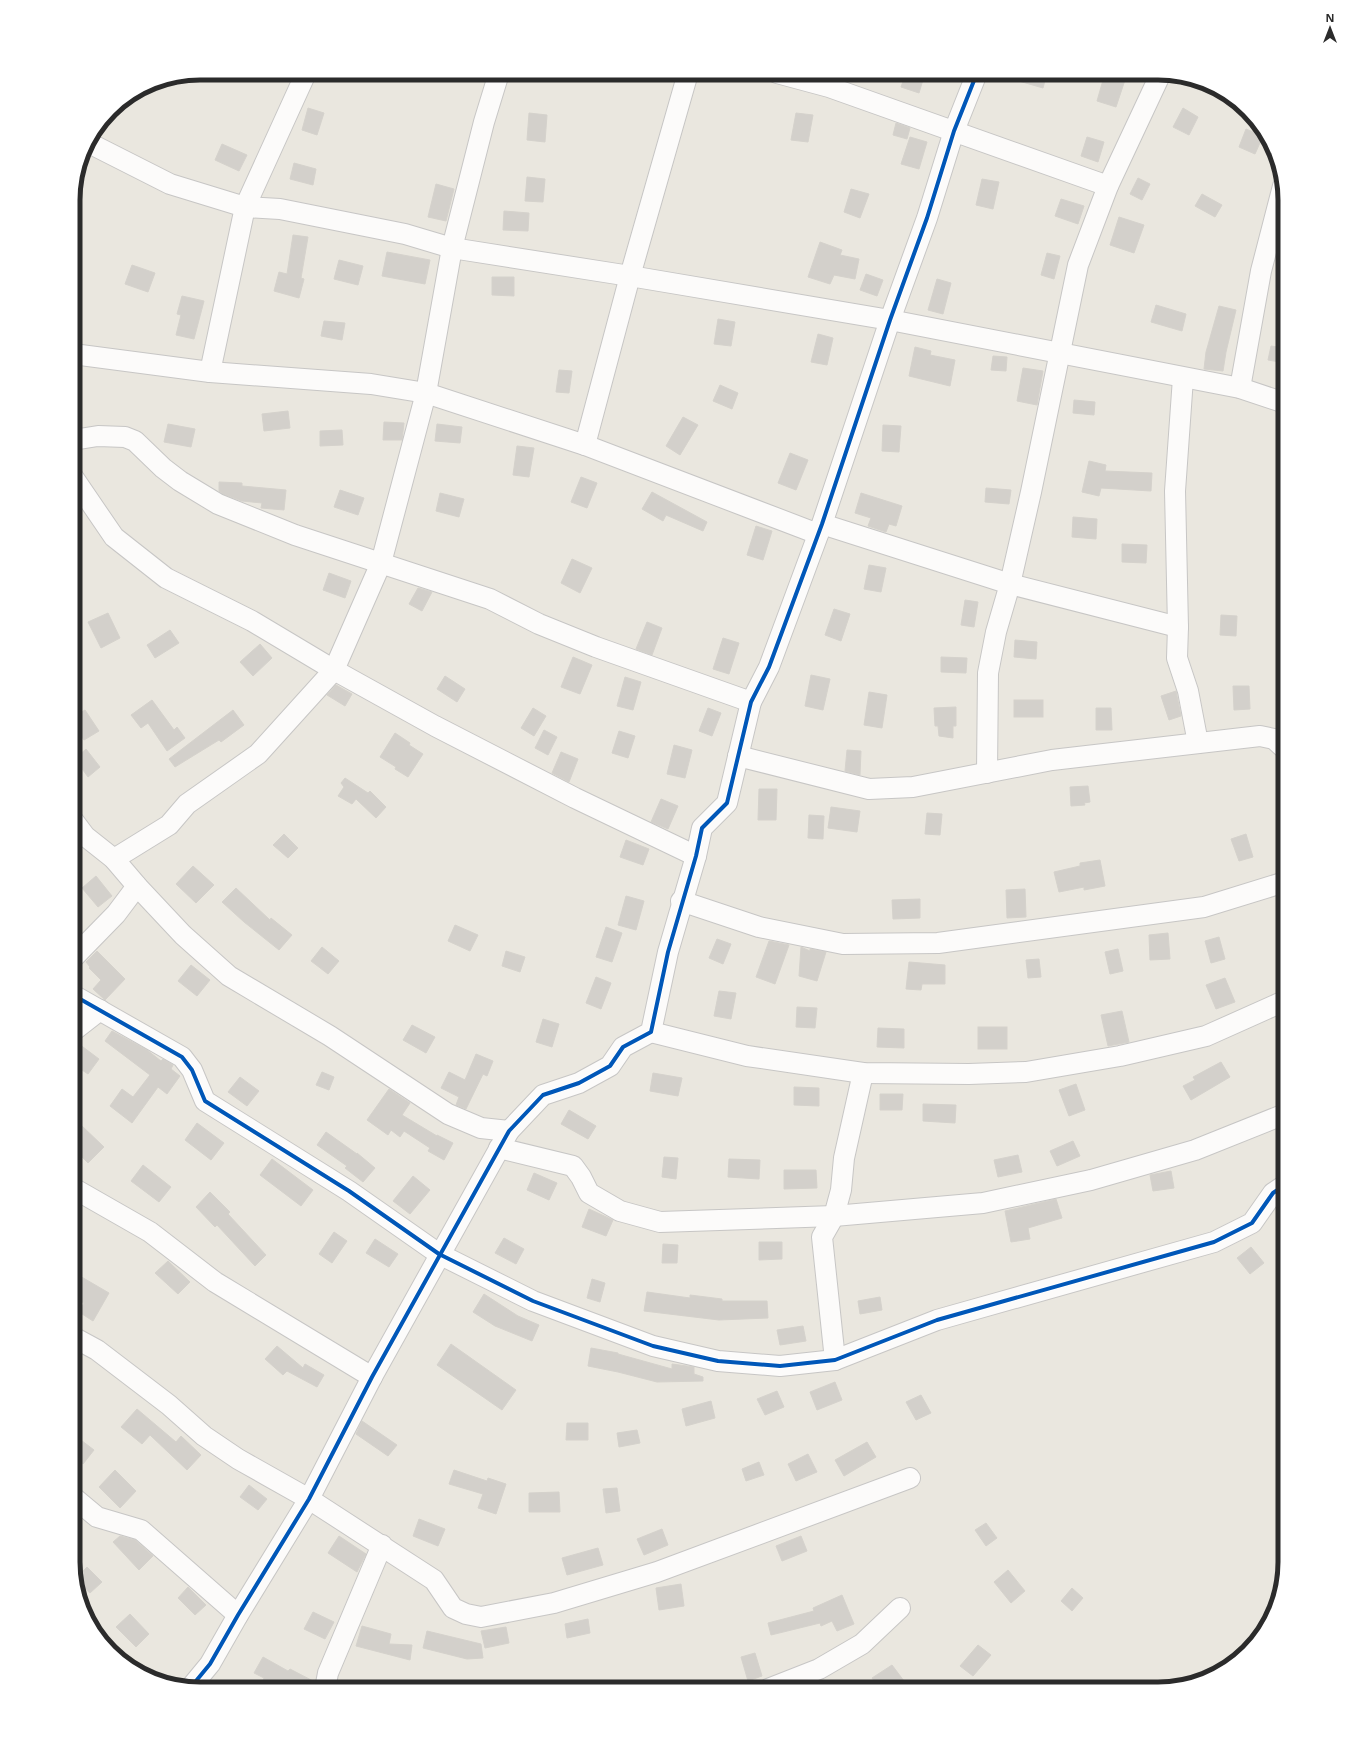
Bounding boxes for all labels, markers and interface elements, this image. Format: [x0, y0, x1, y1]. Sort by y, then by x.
north arrow [1310, 8, 1350, 48]
text: N [1326, 10, 1334, 25]

